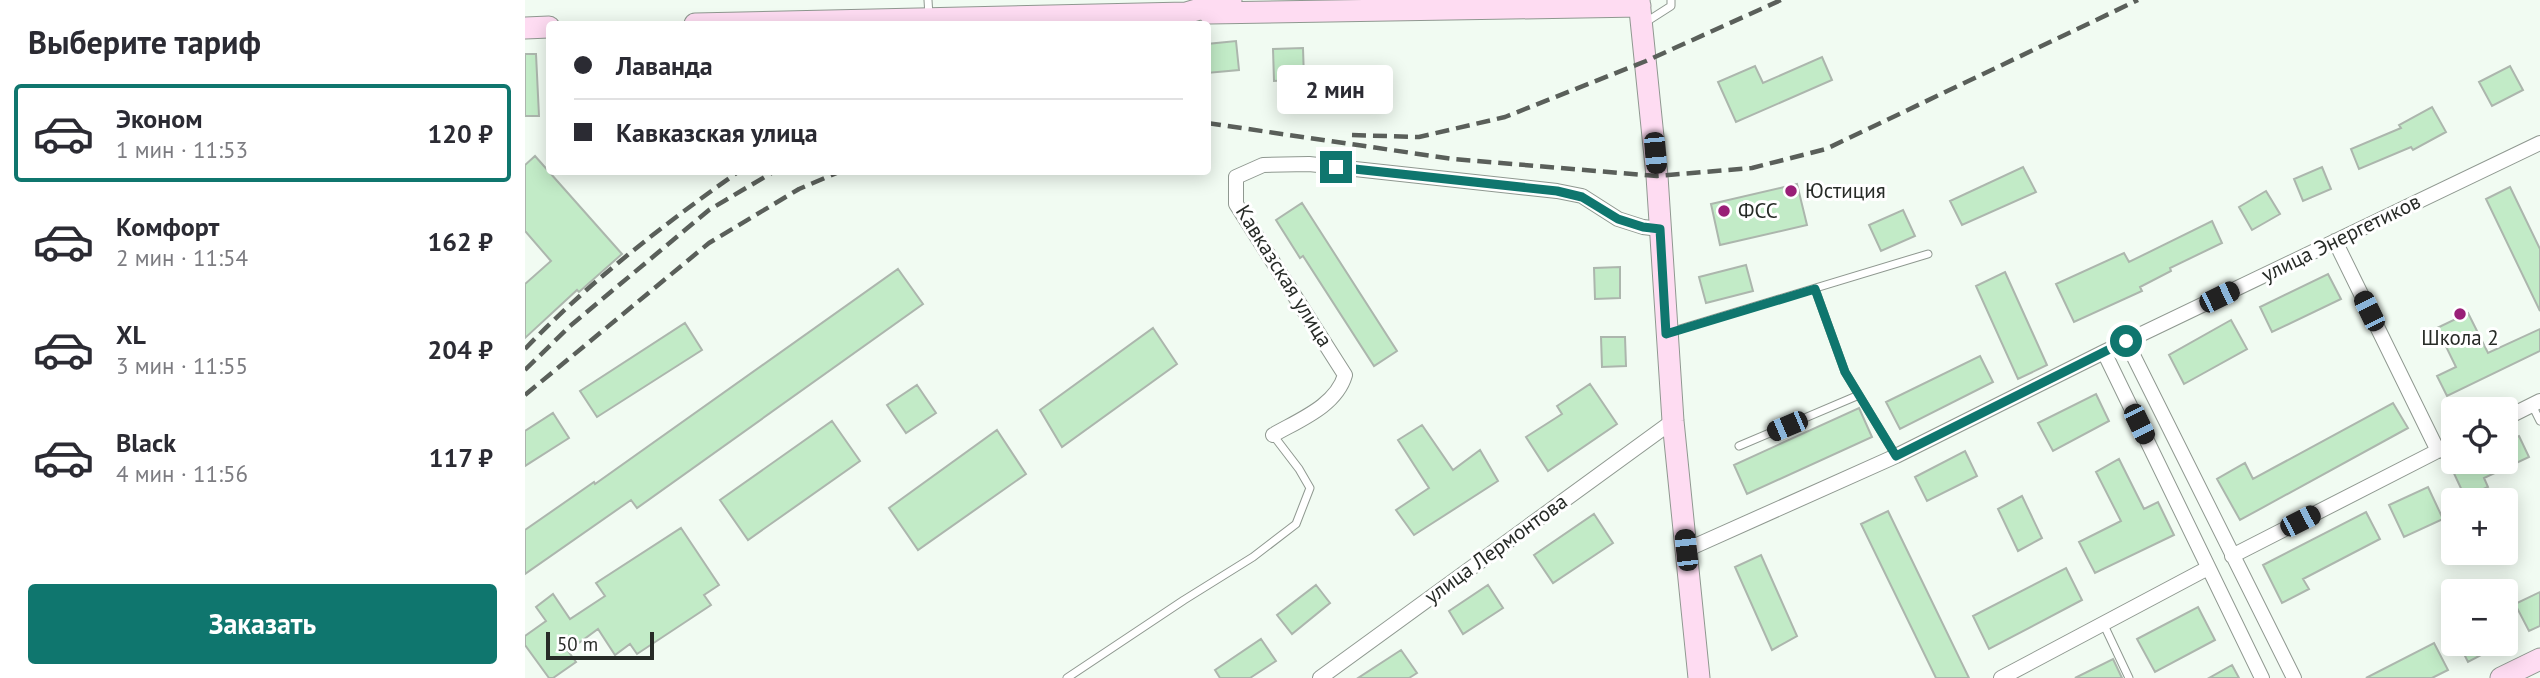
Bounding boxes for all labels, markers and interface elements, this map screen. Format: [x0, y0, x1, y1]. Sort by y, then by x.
text: Выберите тариф [28, 21, 261, 63]
text: Лаванда [616, 49, 713, 82]
callout: 2 мин [1278, 66, 1394, 114]
text: 2 мин [1305, 75, 1365, 104]
icon: car [32, 102, 95, 165]
text: Эконом [116, 102, 203, 135]
text: Кавказская улица [616, 116, 818, 149]
text: 120 ₽ [427, 117, 493, 150]
car [1643, 131, 1668, 175]
text: 1 мин · 11:53 [116, 135, 248, 164]
route end [1320, 151, 1352, 183]
place label: Юстиция [1805, 177, 1886, 204]
marker: Юстиция [1783, 183, 1799, 199]
street label: улица Энергетиков [2257, 187, 2425, 288]
place label: ФСС [1738, 197, 1778, 224]
street label: Кавказская улица [1230, 200, 1339, 352]
marker: ФСС [1716, 203, 1732, 219]
icon: car [32, 210, 95, 273]
text: Комфорт [116, 210, 219, 243]
text: 162 ₽ [427, 225, 493, 258]
text: 2 мин · 11:54 [116, 243, 248, 272]
car [2196, 278, 2243, 316]
car [2351, 288, 2388, 334]
marker: Школа 2 [2452, 306, 2468, 322]
icon: car [32, 318, 95, 381]
text: XL [116, 318, 146, 351]
place label: Школа 2 [2421, 324, 2499, 351]
route start [2110, 325, 2142, 357]
text: 204 ₽ [427, 333, 493, 366]
text: 3 мин · 11:55 [116, 351, 248, 380]
map controls [2441, 397, 2518, 656]
button: locate [2441, 397, 2518, 474]
car [2121, 401, 2158, 447]
car [1764, 408, 1811, 444]
icon: car [32, 426, 95, 489]
text: Black [116, 426, 176, 459]
text: 117 ₽ [429, 441, 493, 474]
text: 4 мин · 11:56 [116, 459, 248, 488]
street label: улица Лермонтова [1419, 488, 1573, 610]
button: + [2441, 488, 2518, 565]
car [2277, 502, 2324, 540]
car [1674, 528, 1699, 572]
button: − [2441, 579, 2518, 656]
button: Заказать [28, 584, 497, 664]
scale bar [546, 629, 655, 661]
text: 50 m [557, 632, 598, 656]

